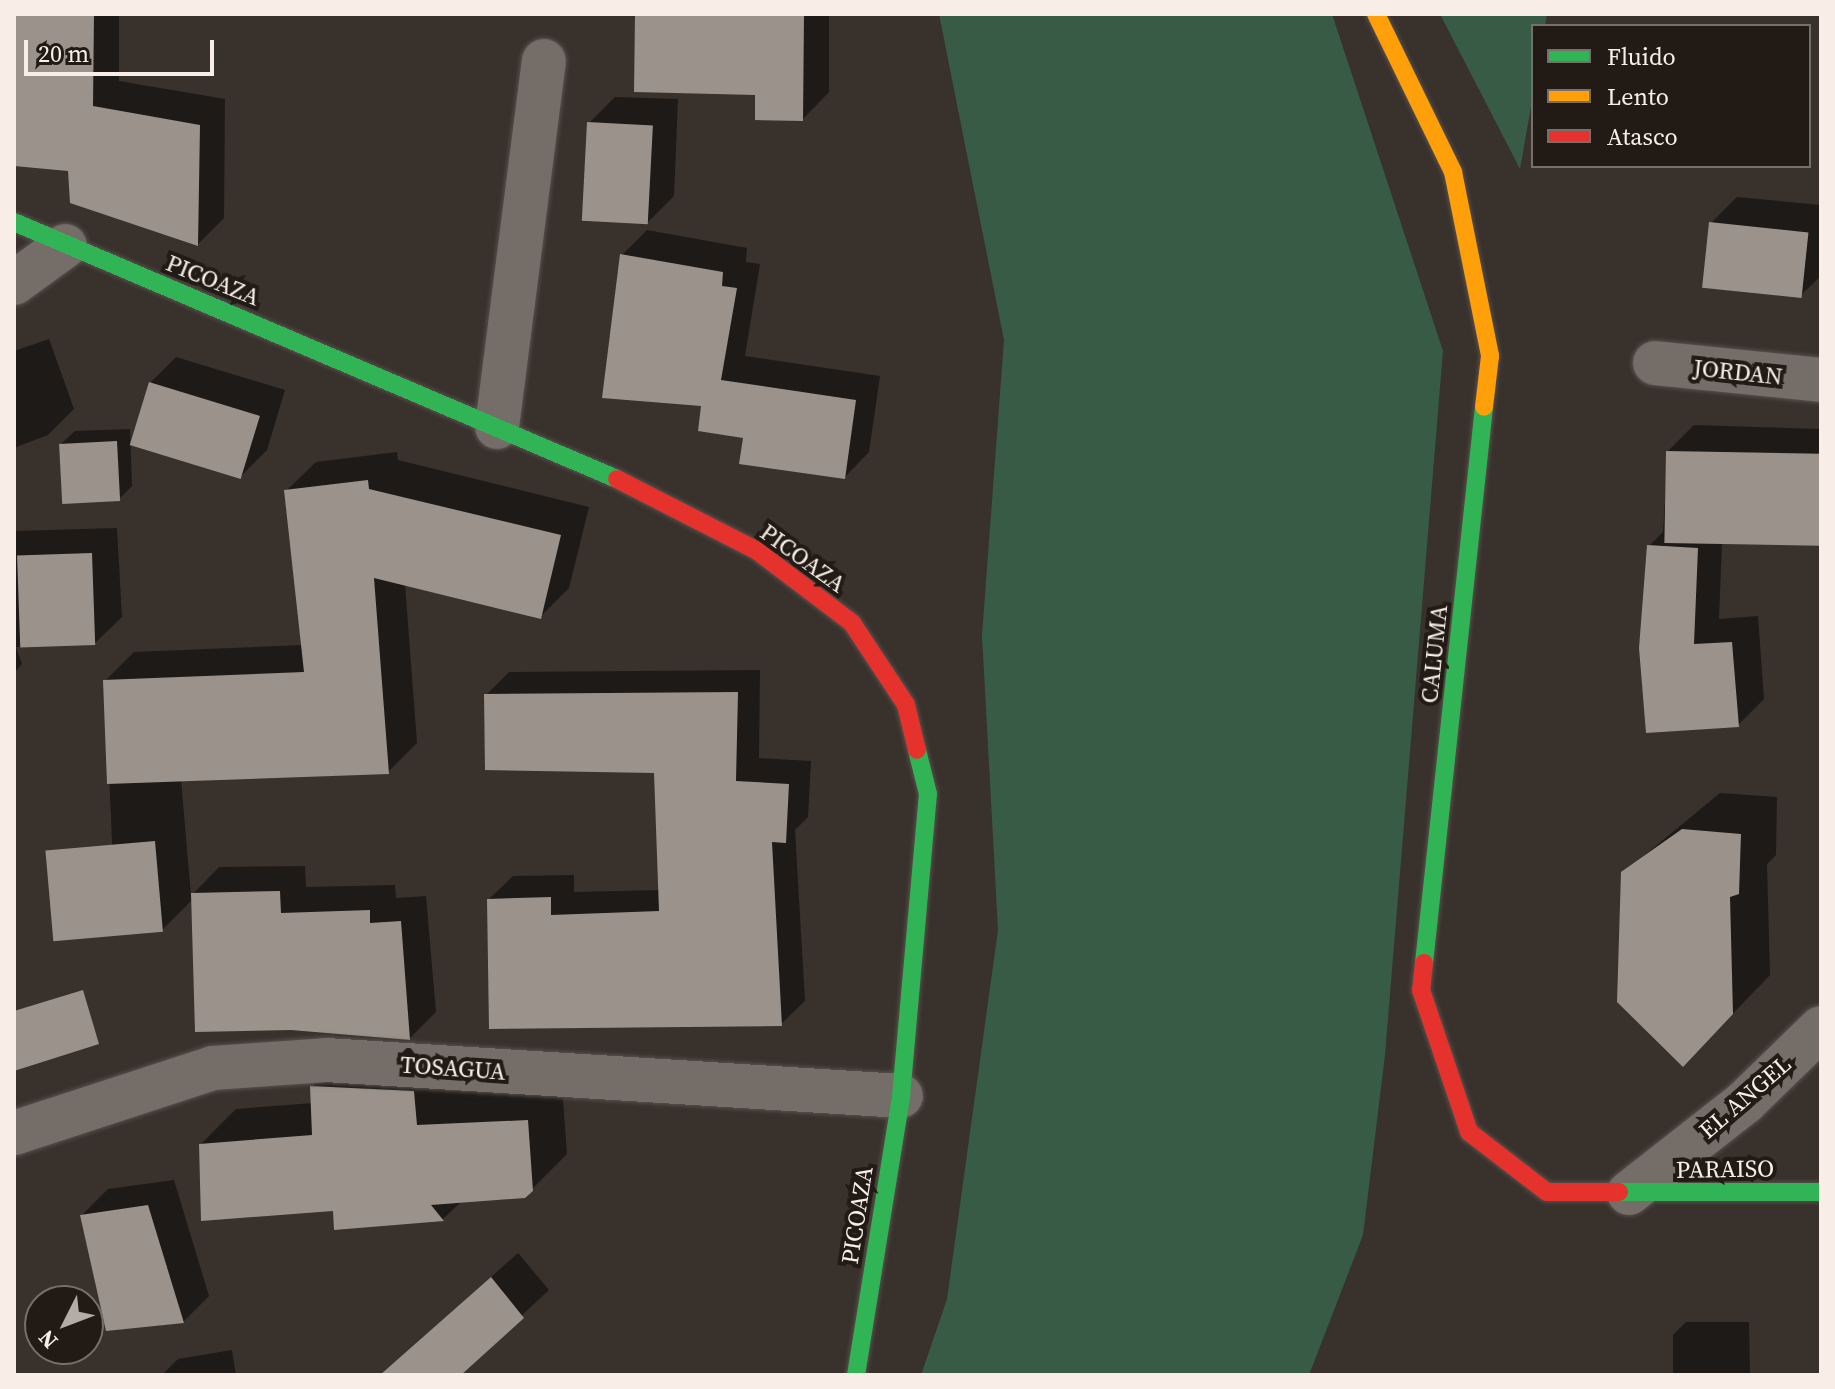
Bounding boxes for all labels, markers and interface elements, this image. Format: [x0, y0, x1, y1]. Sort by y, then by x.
scale bar [28, 24, 218, 74]
legend [1531, 24, 1811, 168]
text: 20 m [38, 37, 89, 70]
text: Fluido [1607, 40, 1676, 73]
text: Lento [1607, 80, 1669, 113]
text: Atasco [1607, 120, 1678, 153]
street label: PICOAZA [162, 248, 264, 312]
street label: JORDAN [1692, 353, 1784, 391]
street label: PICOAZA [755, 517, 851, 599]
street label: CALUMA [1415, 603, 1453, 705]
street label: EL ANGEL [1693, 1049, 1797, 1145]
street label: TOSAGUA [399, 1050, 507, 1086]
street label: PARAISO [1676, 1154, 1774, 1184]
street label: PICOAZA [835, 1164, 879, 1266]
north arrow [24, 1285, 104, 1365]
text: N [31, 1324, 64, 1356]

